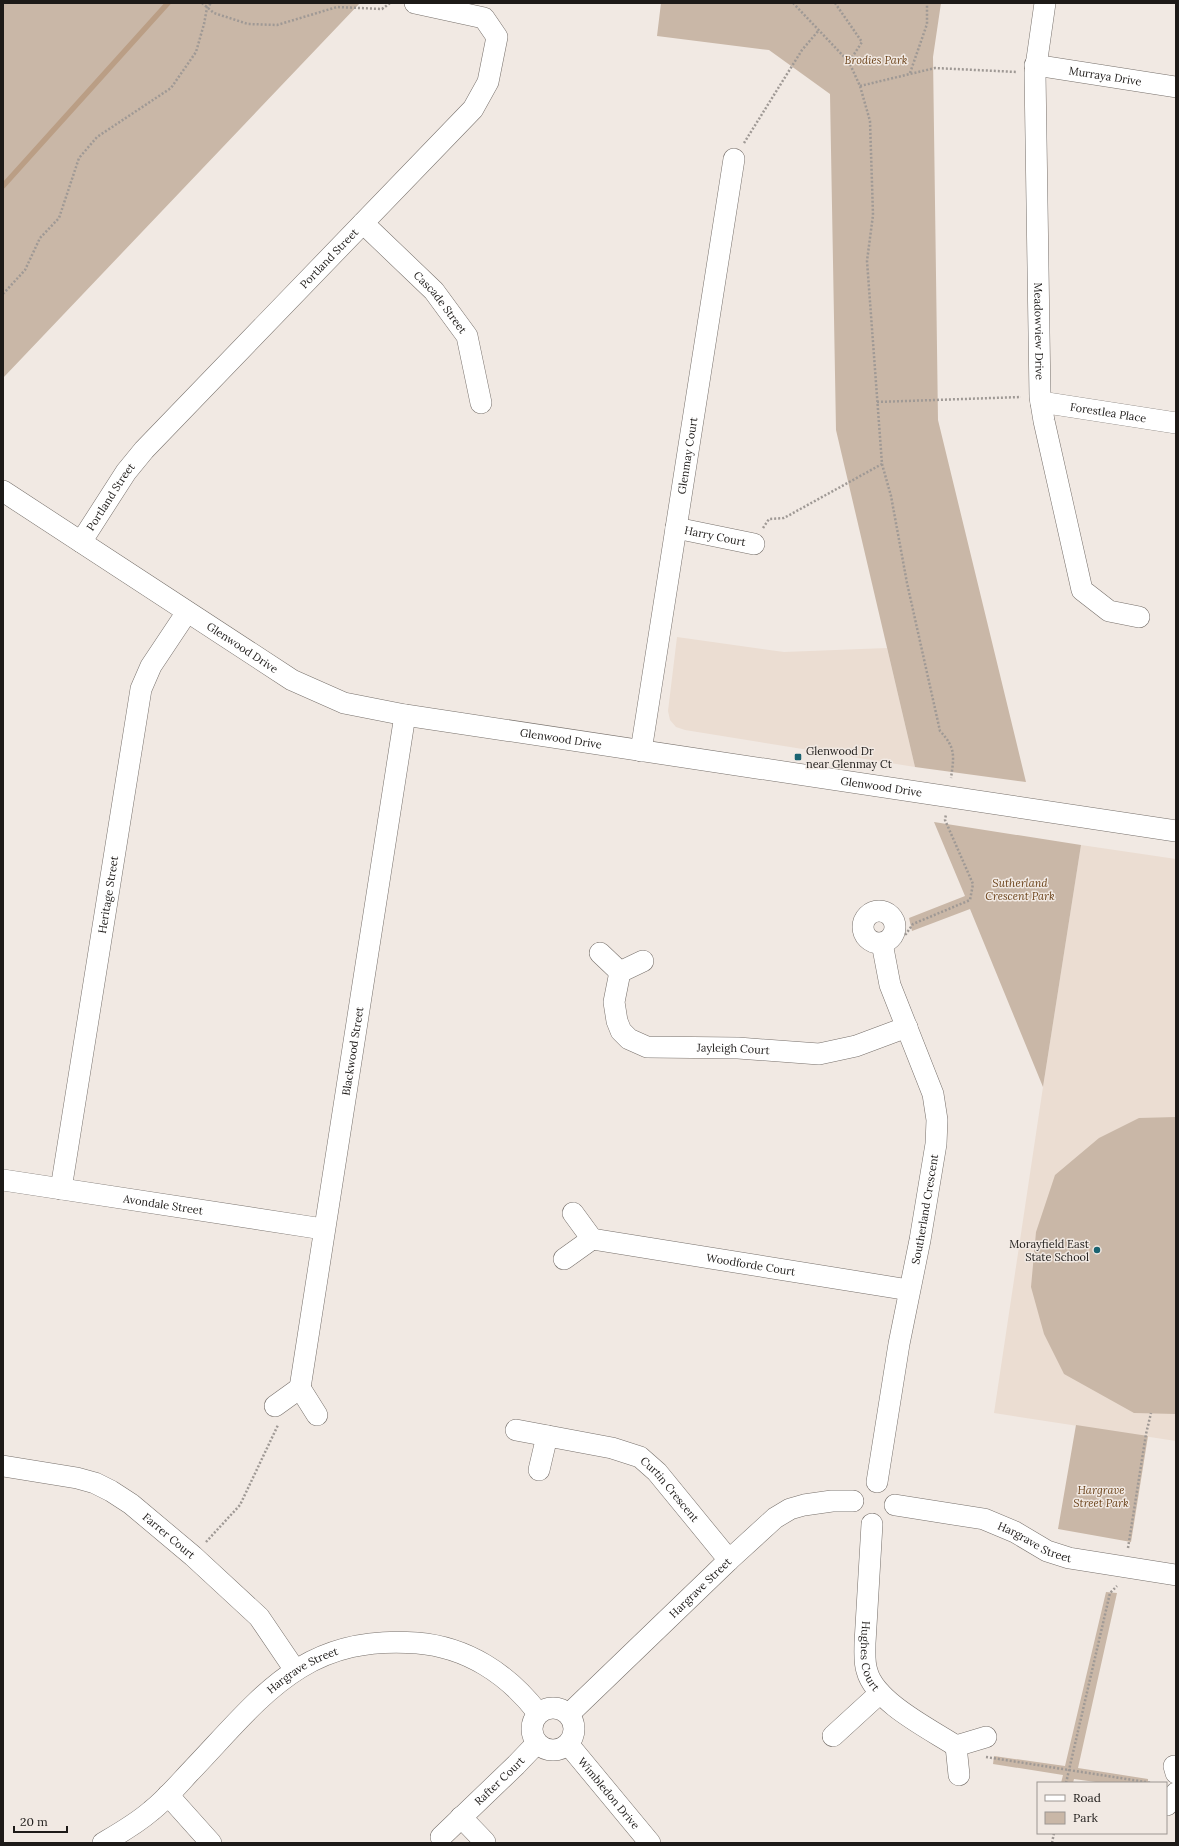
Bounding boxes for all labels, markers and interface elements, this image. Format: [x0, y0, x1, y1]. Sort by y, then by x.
park label: Brodies Park [844, 53, 908, 67]
street label: Murraya Drive [1068, 63, 1143, 89]
street label: Portland Street [297, 225, 362, 291]
street label: Cascade Street [411, 268, 470, 337]
street label: Meadowview Drive [1031, 282, 1047, 380]
street label: Forestlea Place [1069, 400, 1147, 425]
street label: Glenmay Court [674, 415, 700, 495]
street label: Portland Street [83, 459, 138, 533]
street label: Harry Court [683, 523, 748, 549]
street label: Glenwood Drive [204, 619, 281, 676]
street label: Glenwood Drive [519, 725, 603, 752]
place label: Glenwood Dr near Glenmay Ct [806, 744, 893, 771]
marker: Glenwood Dr near Glenmay Ct [793, 752, 803, 762]
street label: Glenwood Drive [840, 774, 923, 800]
street label: Heritage Street [95, 854, 121, 935]
park label: Sutherland Crescent Park [985, 876, 1055, 903]
street label: Blackwood Street [339, 1005, 366, 1096]
street label: Jayleigh Court [696, 1041, 771, 1057]
street label: Southerland Crescent [908, 1152, 941, 1266]
street label: Avondale Street [121, 1191, 205, 1218]
place label: Morayfield East State School [1009, 1237, 1090, 1264]
marker: Morayfield East State School [1092, 1245, 1102, 1255]
street label: Woodforde Court [705, 1251, 797, 1279]
street label: Curtin Crescent [637, 1454, 702, 1525]
park label: Hargrave Street Park [1073, 1483, 1129, 1510]
street label: Farrer Court [140, 1510, 199, 1562]
street label: Hargrave Street [996, 1519, 1073, 1565]
street label: Hargrave Street [666, 1554, 735, 1621]
street label: Hughes Court [858, 1621, 883, 1695]
street label: Hargrave Street [264, 1644, 340, 1697]
street label: Rafter Court [471, 1753, 528, 1808]
street label: Wimbledon Drive [575, 1754, 643, 1832]
legend [1037, 1782, 1167, 1834]
text: Road [1073, 1790, 1101, 1805]
scale bar [14, 1808, 67, 1834]
text: Park [1073, 1810, 1099, 1825]
text: 20 m [20, 1814, 48, 1829]

